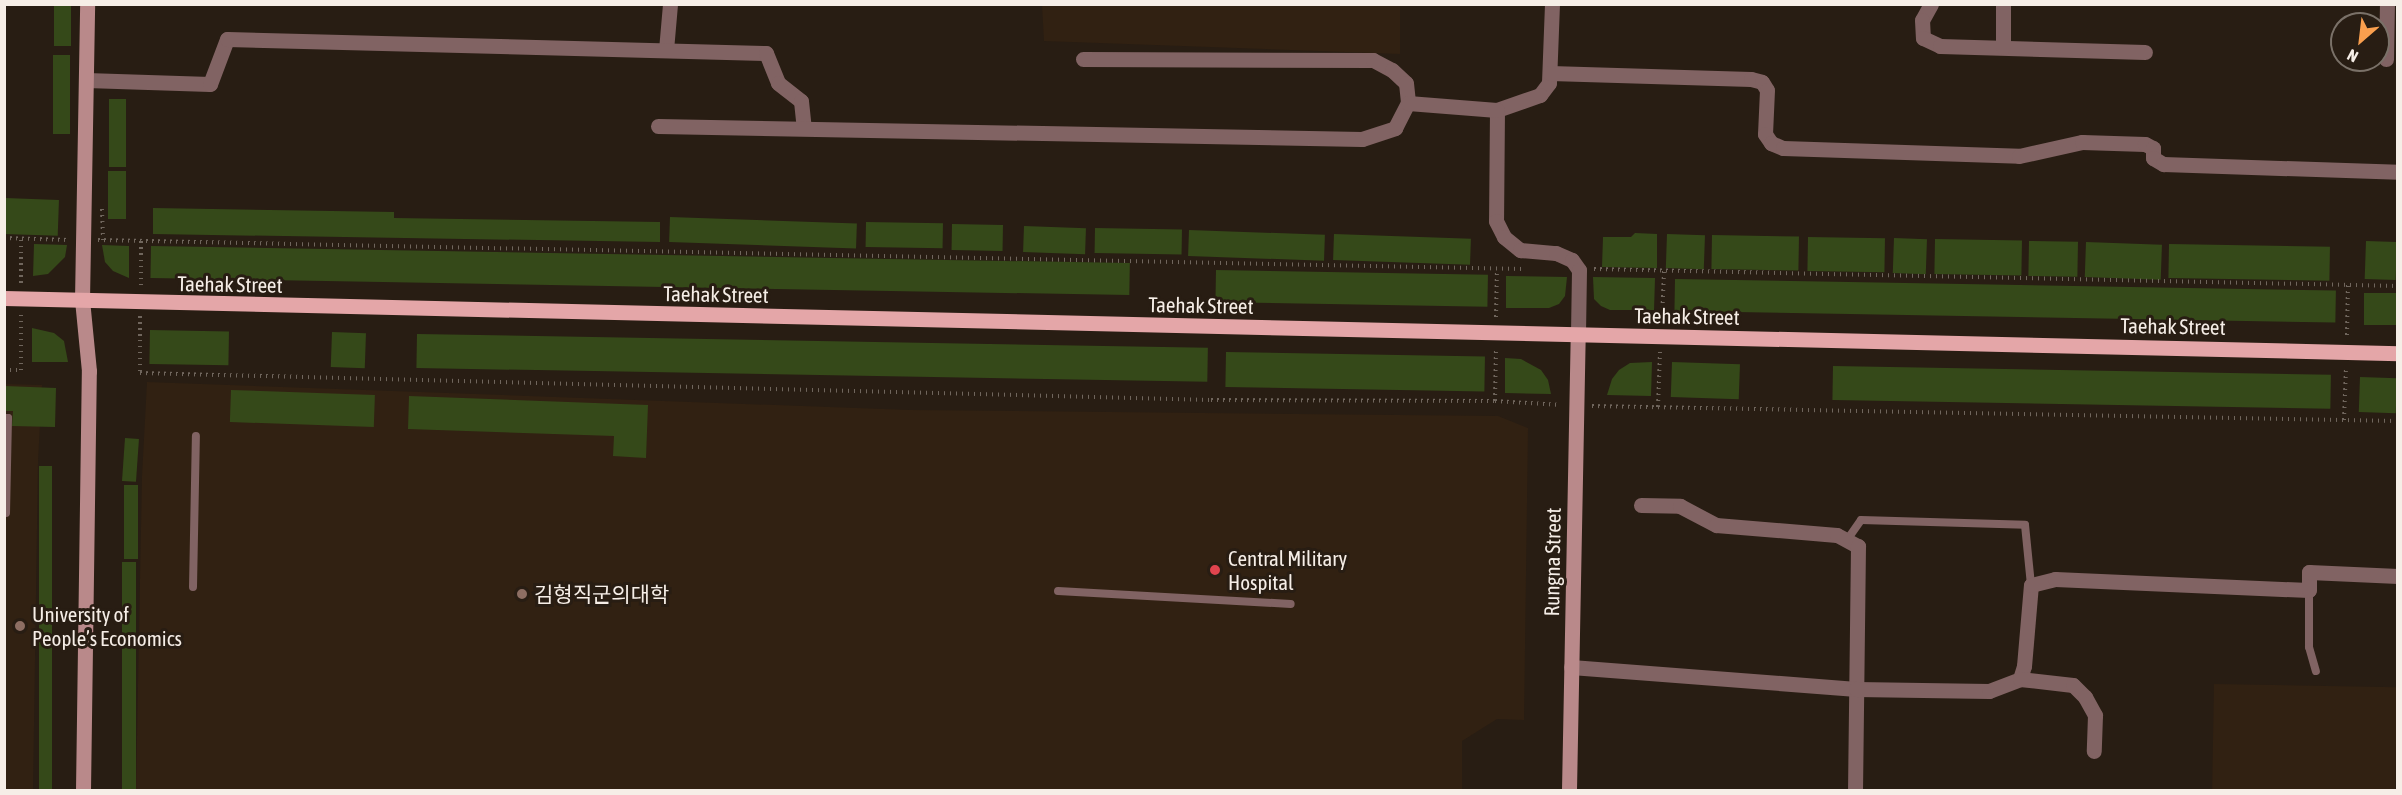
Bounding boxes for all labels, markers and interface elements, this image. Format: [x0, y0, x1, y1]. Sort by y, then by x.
north arrow [2330, 12, 2390, 72]
text: N [2344, 46, 2361, 66]
street label: Taehak Street [177, 270, 283, 298]
street label: Taehak Street [663, 280, 769, 308]
street label: Taehak Street [1148, 291, 1254, 319]
street label: Taehak Street [1634, 302, 1740, 330]
street label: Taehak Street [2120, 312, 2226, 340]
street label: Rungna Street [1538, 507, 1566, 617]
place label: Central Military Hospital [1228, 545, 1347, 595]
marker: Central Military Hospital [1206, 561, 1224, 579]
place label: 김형직군의대학 [534, 581, 669, 607]
marker: 김형직군의대학 [515, 587, 529, 601]
place label: University of People’s Economics [32, 601, 182, 651]
marker: University of People’s Economics [13, 619, 27, 633]

